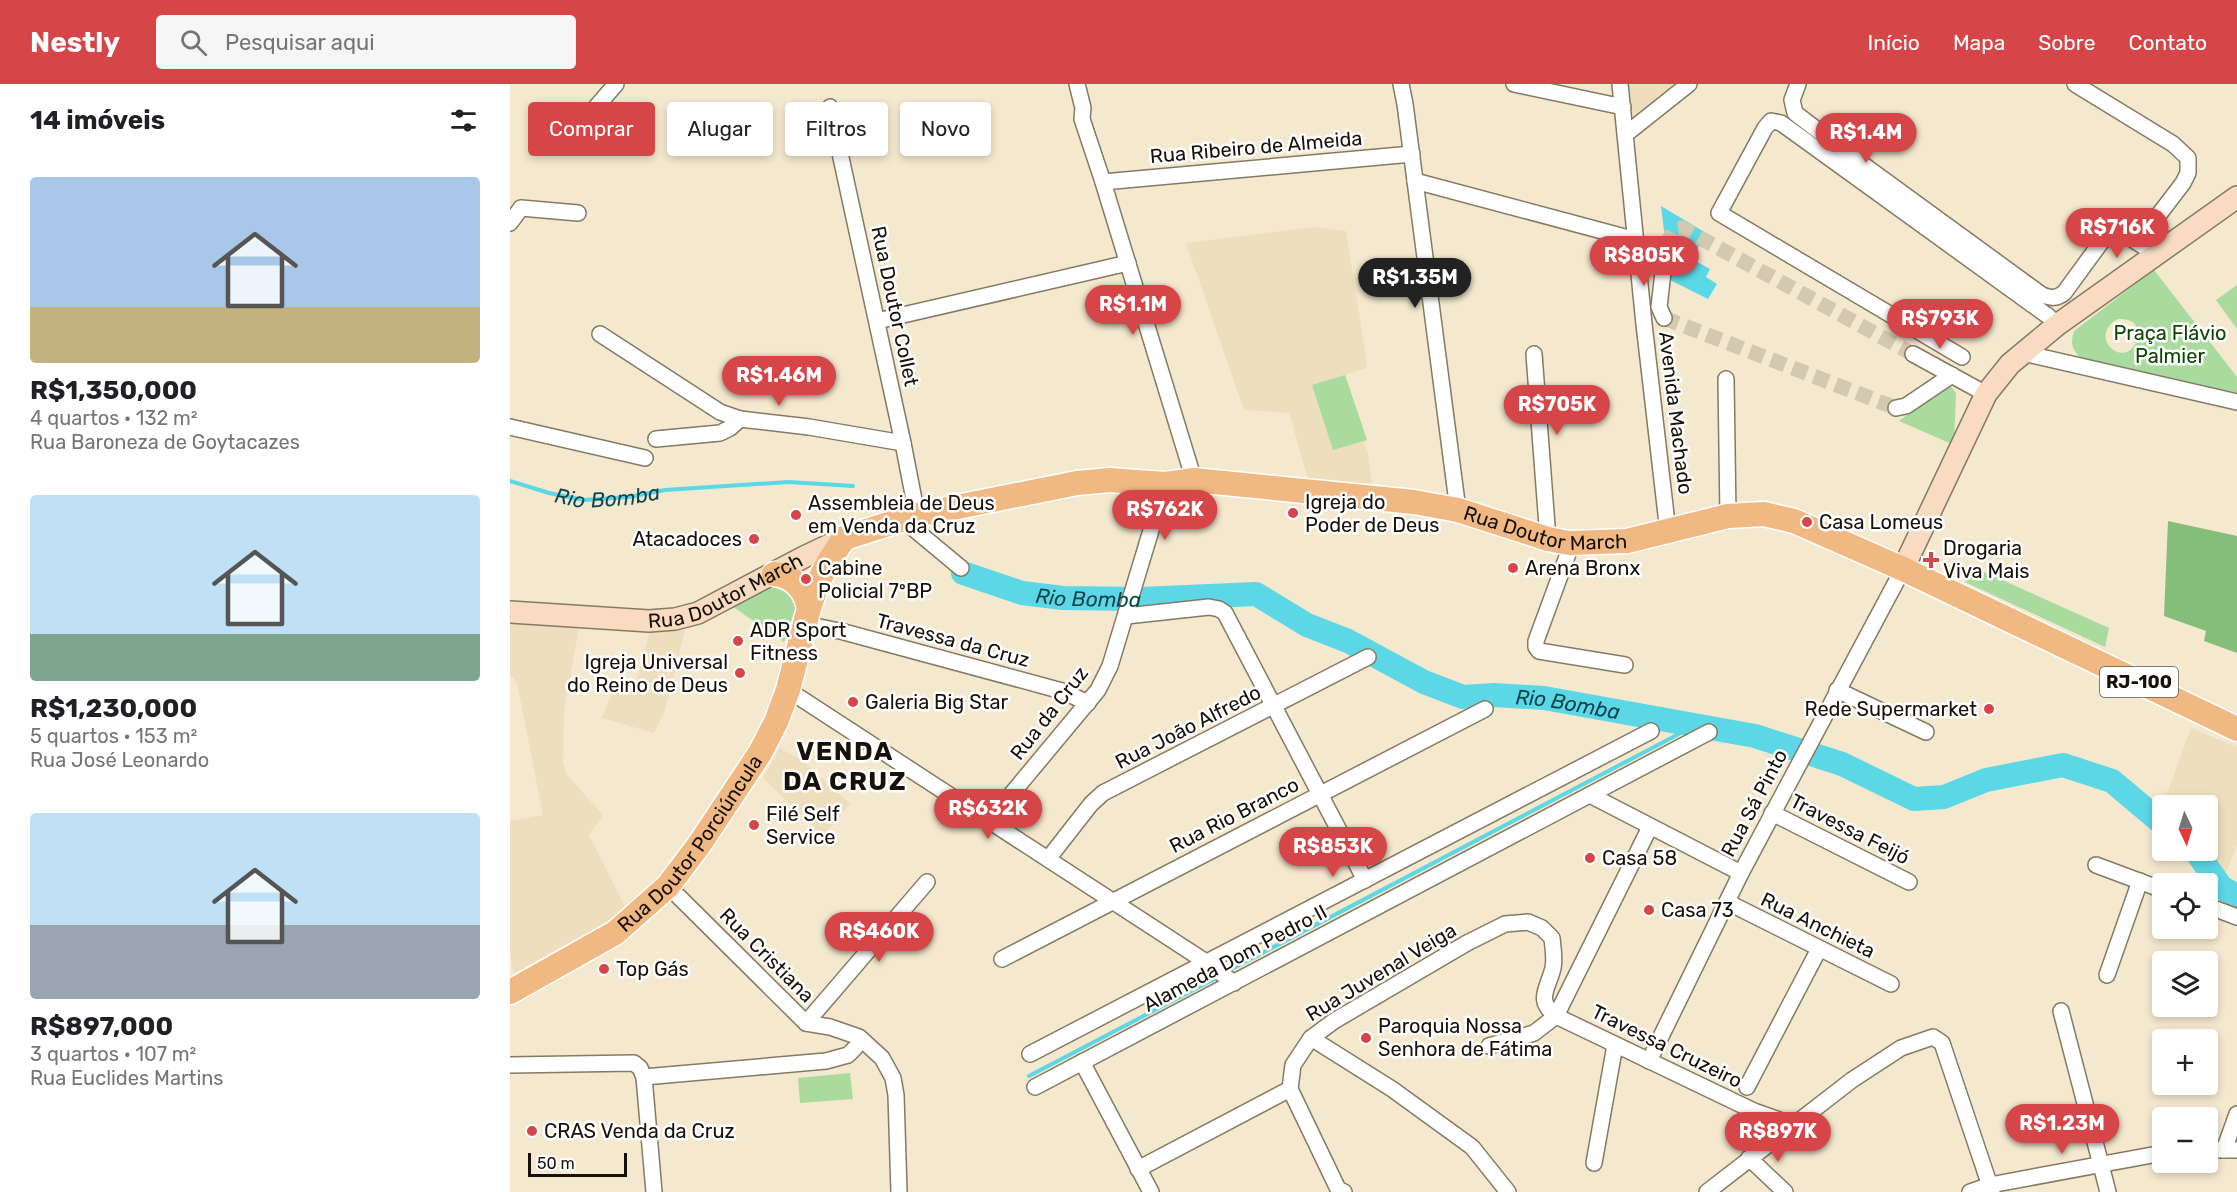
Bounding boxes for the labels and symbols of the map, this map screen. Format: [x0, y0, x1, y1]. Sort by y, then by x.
pin: R$1.4M [1817, 113, 1915, 164]
street label: Rua Ribeiro de Almeida [1149, 126, 1363, 168]
pin: R$716K [2068, 208, 2166, 259]
street label: Rua Doutor Collet [866, 224, 924, 388]
pin: R$805K [1595, 236, 1693, 287]
pin: R$1.35M [1360, 258, 1470, 309]
pin: R$1.1M [1084, 285, 1182, 336]
pin: R$793K [1891, 299, 1989, 350]
park label: Praça Flávio Palmier [2113, 321, 2227, 368]
street label: Avenida Machado [1654, 330, 1698, 496]
pin: R$1.46M [724, 356, 834, 407]
pin: R$705K [1508, 385, 1606, 436]
water label: Rio Bomba [553, 479, 662, 513]
pin: R$762K [1116, 490, 1214, 541]
place label: Igreja do Poder de Deus [1305, 490, 1440, 537]
place label: Assembleia de Deus em Venda da Cruz [808, 491, 995, 538]
street label: Rua Doutor March [1461, 501, 1628, 555]
marker: Igreja do Poder de Deus [1286, 506, 1300, 520]
marker: Assembleia de Deus em Venda da Cruz [789, 508, 803, 522]
place label: Casa Lomeus [1819, 510, 1943, 534]
marker: Casa Lomeus [1800, 515, 1814, 529]
place label: Atacadoces [632, 527, 742, 551]
marker: Atacadoces [747, 532, 761, 546]
place label: Drogaria Viva Mais [1943, 536, 2029, 583]
street label: Rua Doutor March [647, 548, 807, 633]
marker: Drogaria Viva Mais [1924, 553, 1938, 567]
place label: Cabine Policial 7ºBP [818, 556, 932, 603]
place label: Arena Bronx [1525, 556, 1640, 580]
marker: Arena Bronx [1506, 561, 1520, 575]
marker: Cabine Policial 7ºBP [799, 572, 813, 586]
water label: Rio Bomba [1034, 582, 1141, 612]
street label: Travessa da Cruz [874, 608, 1032, 672]
place label: ADR Sport Fitness [750, 618, 847, 665]
marker: ADR Sport Fitness [731, 634, 745, 648]
place label: Igreja Universal do Reino de Deus [567, 650, 728, 697]
street label: Rua da Cruz [1005, 661, 1093, 765]
marker: Igreja Universal do Reino de Deus [733, 666, 747, 680]
road number: RJ-100 [2100, 667, 2178, 697]
street label: Rua João Alfredo [1111, 680, 1265, 774]
water label: Rio Bomba [1515, 684, 1622, 724]
place label: Galeria Big Star [865, 690, 1008, 714]
marker: Galeria Big Star [846, 695, 860, 709]
place label: Rede Supermarket [1804, 697, 1977, 721]
marker: Rede Supermarket [1982, 702, 1996, 716]
district label: VENDA DA CRUZ [783, 736, 907, 797]
street label: Rua Sá Pinto [1716, 745, 1792, 861]
street label: Rua Doutor Porciúncula [613, 750, 767, 937]
street label: Rua Rio Branco [1165, 772, 1303, 858]
pin: R$632K [939, 789, 1037, 840]
street label: Travessa Feijó [1786, 789, 1914, 869]
north arrow [2152, 795, 2218, 861]
place label: Filé Self Service [766, 802, 840, 849]
marker: Filé Self Service [747, 818, 761, 832]
pin: R$853K [1284, 827, 1382, 878]
place label: Casa 58 [1602, 846, 1677, 870]
marker: Casa 58 [1583, 851, 1597, 865]
street label: Rua Anchieta [1757, 887, 1879, 963]
place label: Casa 73 [1661, 898, 1734, 922]
street label: Alameda Dom Pedro II [1139, 899, 1331, 1017]
street label: Rua Cristiana [715, 903, 819, 1007]
marker: Casa 73 [1642, 903, 1656, 917]
pin: R$460K [830, 912, 928, 963]
street label: Rua Juvenal Veiga [1301, 918, 1461, 1026]
place label: Top Gás [616, 957, 689, 981]
marker: Top Gás [597, 962, 611, 976]
street label: Travessa Cruzeiro [1588, 999, 1746, 1093]
place label: Paroquia Nossa Senhora de Fátima [1378, 1014, 1552, 1061]
marker: Paroquia Nossa Senhora de Fátima [1359, 1031, 1373, 1045]
pin: R$1.23M [2007, 1104, 2117, 1155]
pin: R$897K [1729, 1112, 1827, 1163]
place label: CRAS Venda da Cruz [544, 1119, 735, 1143]
marker: CRAS Venda da Cruz [525, 1124, 539, 1138]
scale bar [528, 1150, 627, 1178]

